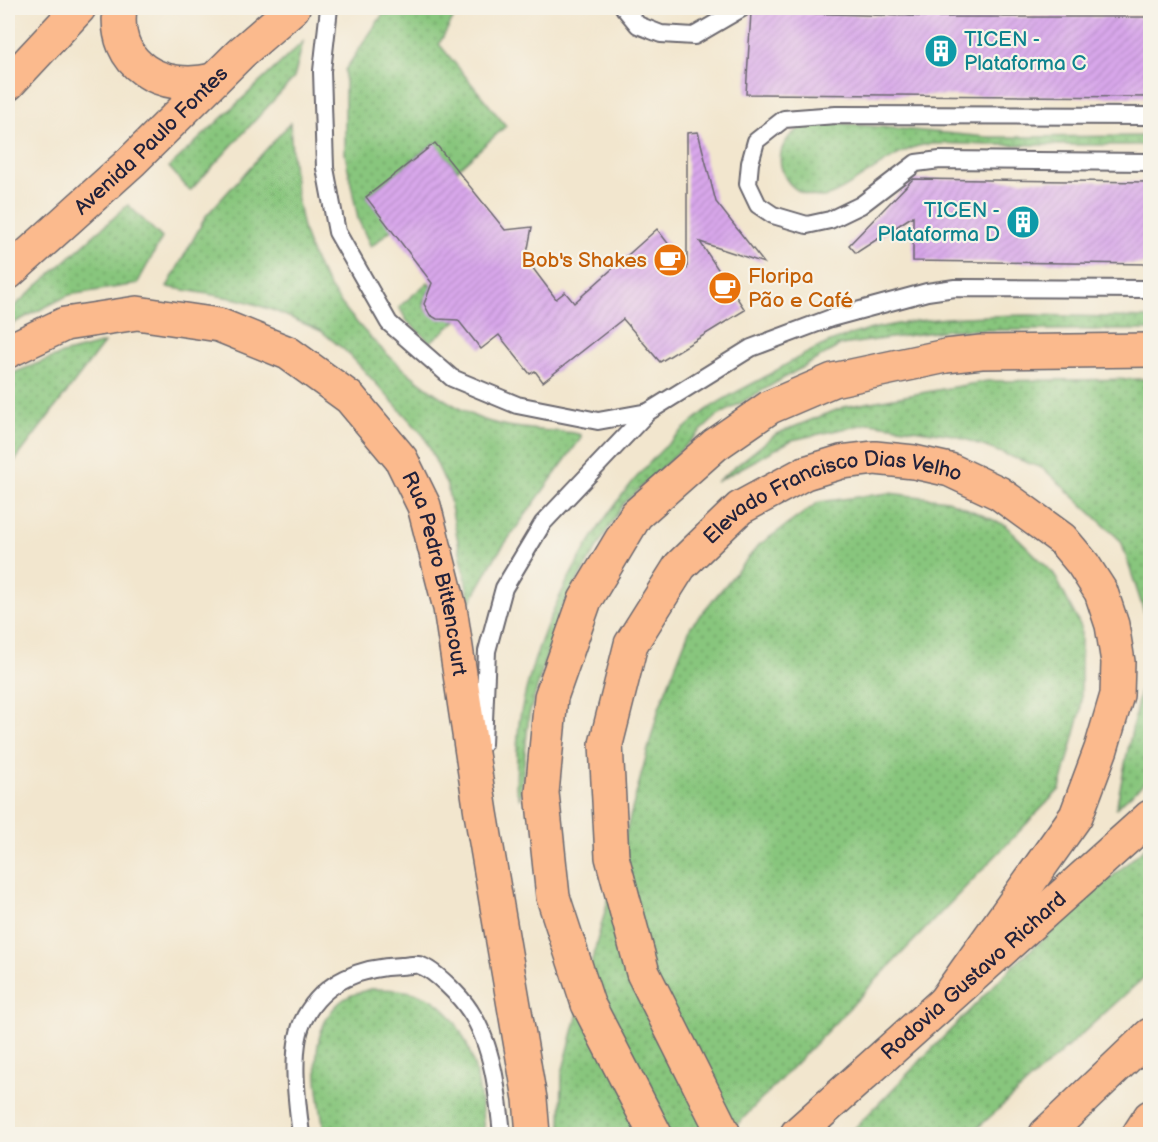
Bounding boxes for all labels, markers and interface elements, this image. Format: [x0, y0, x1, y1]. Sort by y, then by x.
place label: TICEN - Plataforma C [964, 27, 1086, 76]
building icon: TICEN - Plataforma C [923, 33, 959, 69]
street label: Avenida Paulo Fontes [69, 61, 233, 220]
place label: TICEN - Plataforma D [877, 198, 1000, 247]
building icon: TICEN - Plataforma D [1005, 204, 1041, 240]
cafe icon: Bob's Shakes [652, 242, 688, 278]
place label: Bob's Shakes [521, 248, 647, 273]
place label: Floripa Pão e Café [748, 264, 854, 313]
cafe icon: Floripa Pão e Café [707, 270, 743, 306]
street label: Elevado Francisco Dias Velho [698, 446, 966, 550]
street label: Rua Pedro Bittencourt [396, 467, 472, 678]
street label: Rodovia Gustavo Richard [876, 886, 1071, 1066]

